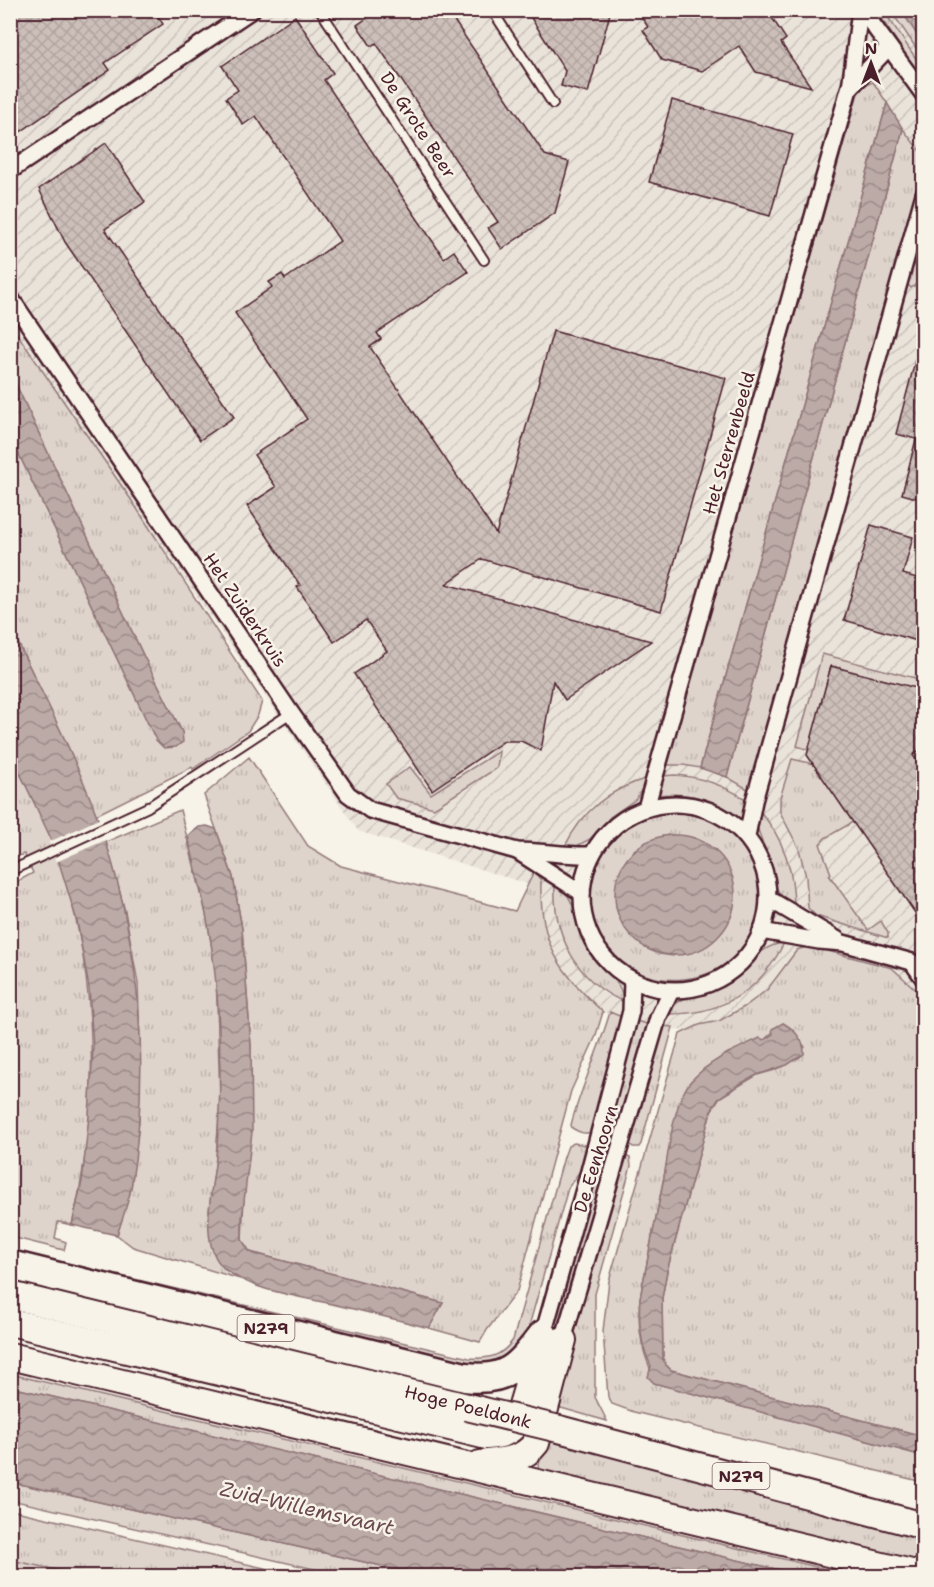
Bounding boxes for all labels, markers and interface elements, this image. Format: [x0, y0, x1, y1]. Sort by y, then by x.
north arrow [841, 33, 901, 93]
text: N [865, 38, 877, 59]
street label: De Grote Beer [375, 67, 461, 183]
street label: Het Sterrenbeeld [697, 369, 761, 517]
street label: Het Zuiderkruis [198, 548, 292, 672]
street label: De Eenhoorn [568, 1102, 624, 1216]
road number: N279 [238, 1315, 294, 1341]
street label: Hoge Poeldonk [402, 1380, 534, 1434]
road number: N279 [712, 1463, 770, 1489]
water label: Zuid-Willemsvaart [217, 1475, 397, 1541]

